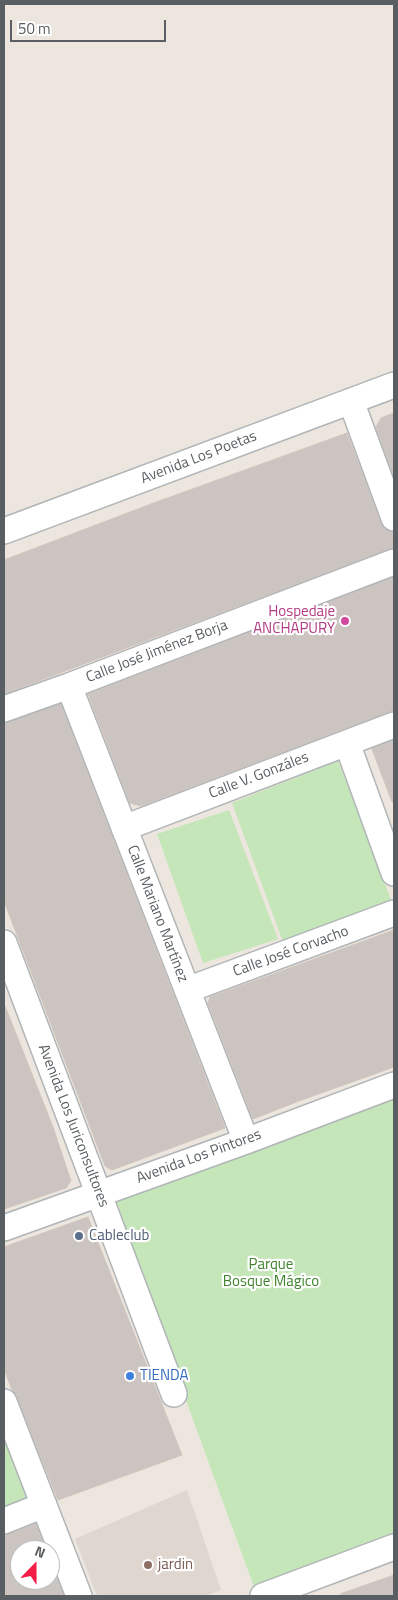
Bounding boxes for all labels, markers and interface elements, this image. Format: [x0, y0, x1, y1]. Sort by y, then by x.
scale bar [12, 10, 169, 42]
text: 50 m [18, 17, 51, 40]
street label: Avenida Los Poetas [138, 428, 260, 488]
place label: Hospedaje ANCHAPURY [253, 603, 335, 638]
marker: Hospedaje ANCHAPURY [339, 615, 351, 627]
street label: Calle José Jiménez Borja [84, 617, 230, 687]
street label: Calle V. Gonzáles [207, 749, 311, 803]
street label: Calle Mariano Martínez [123, 843, 191, 985]
street label: Calle José Corvacho [231, 923, 351, 981]
street label: Avenida Los Juriconsultores [34, 1042, 112, 1210]
street label: Avenida Los Pintores [134, 1126, 264, 1188]
place label: Cableclub [89, 1227, 149, 1245]
marker: Cableclub [73, 1230, 85, 1242]
park label: Parque Bosque Mágico [223, 1256, 319, 1291]
place label: TIENDA [140, 1367, 188, 1385]
marker: TIENDA [124, 1370, 136, 1382]
north arrow [10, 1540, 60, 1590]
text: N [32, 1540, 49, 1563]
place label: jardin [158, 1556, 193, 1574]
marker: jardin [142, 1559, 154, 1571]

